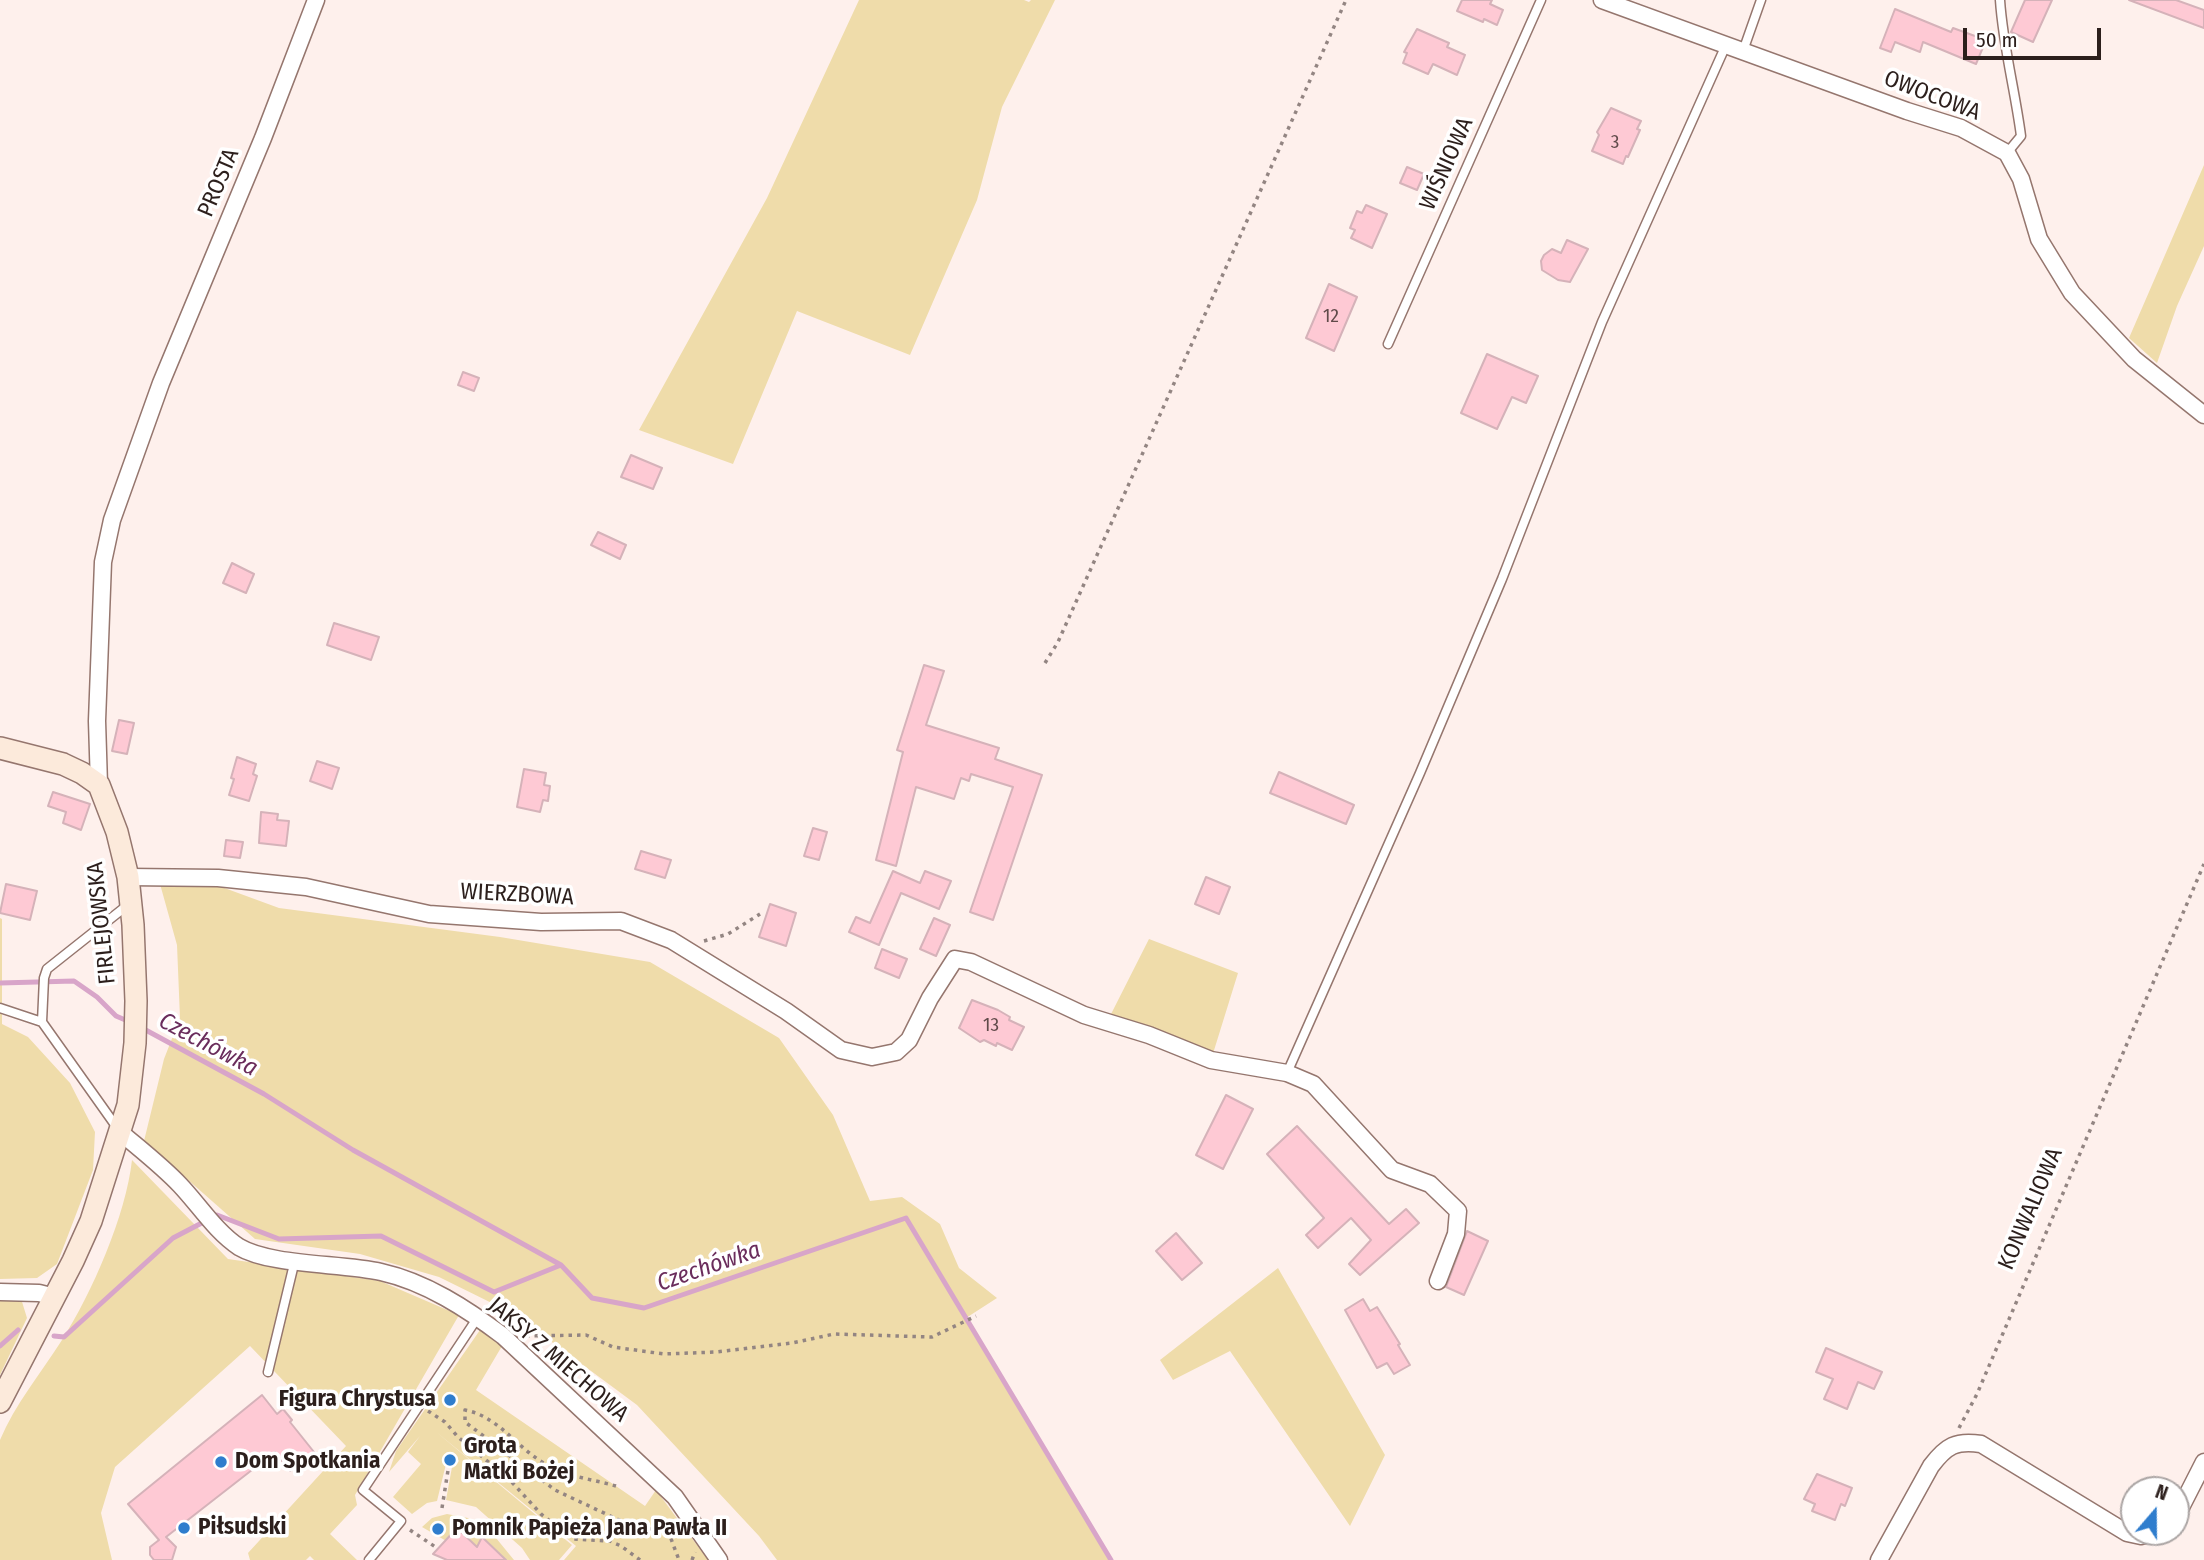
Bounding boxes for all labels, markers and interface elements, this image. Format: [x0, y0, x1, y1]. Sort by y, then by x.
scale bar [1966, 14, 2104, 58]
text: 50 m [1976, 27, 2018, 53]
street label: OWOCOWA [1880, 65, 1984, 127]
street label: WIŚNIOWA [1414, 113, 1480, 215]
house number: 3 [1611, 132, 1619, 154]
street label: PROSTA [192, 145, 246, 221]
house number: 12 [1323, 306, 1339, 328]
street label: FIRLEJOWSKA [82, 860, 122, 986]
street label: WIERZBOWA [460, 878, 574, 912]
water label: Czechówka [154, 1007, 262, 1083]
house number: 13 [983, 1015, 999, 1037]
street label: KONWALIOWA [1993, 1144, 2069, 1274]
water label: Czechówka [653, 1236, 765, 1298]
street label: JAKSY Z MIECHOWA [482, 1292, 634, 1428]
place label: Figura Chrystusa [279, 1386, 436, 1414]
marker: Figura Chrystusa [442, 1392, 458, 1408]
place label: Grota Matki Bożej [464, 1433, 574, 1487]
place label: Dom Spotkania [235, 1448, 380, 1476]
marker: Grota Matki Bożej [442, 1452, 458, 1468]
marker: Dom Spotkania [213, 1454, 229, 1470]
north arrow [2120, 1476, 2190, 1546]
text: N [2152, 1480, 2171, 1505]
place label: Piłsudski [198, 1514, 286, 1542]
place label: Pomnik Papieża Jana Pawła II [452, 1515, 727, 1543]
marker: Piłsudski [176, 1520, 192, 1536]
marker: Pomnik Papieża Jana Pawła II [430, 1521, 446, 1537]

